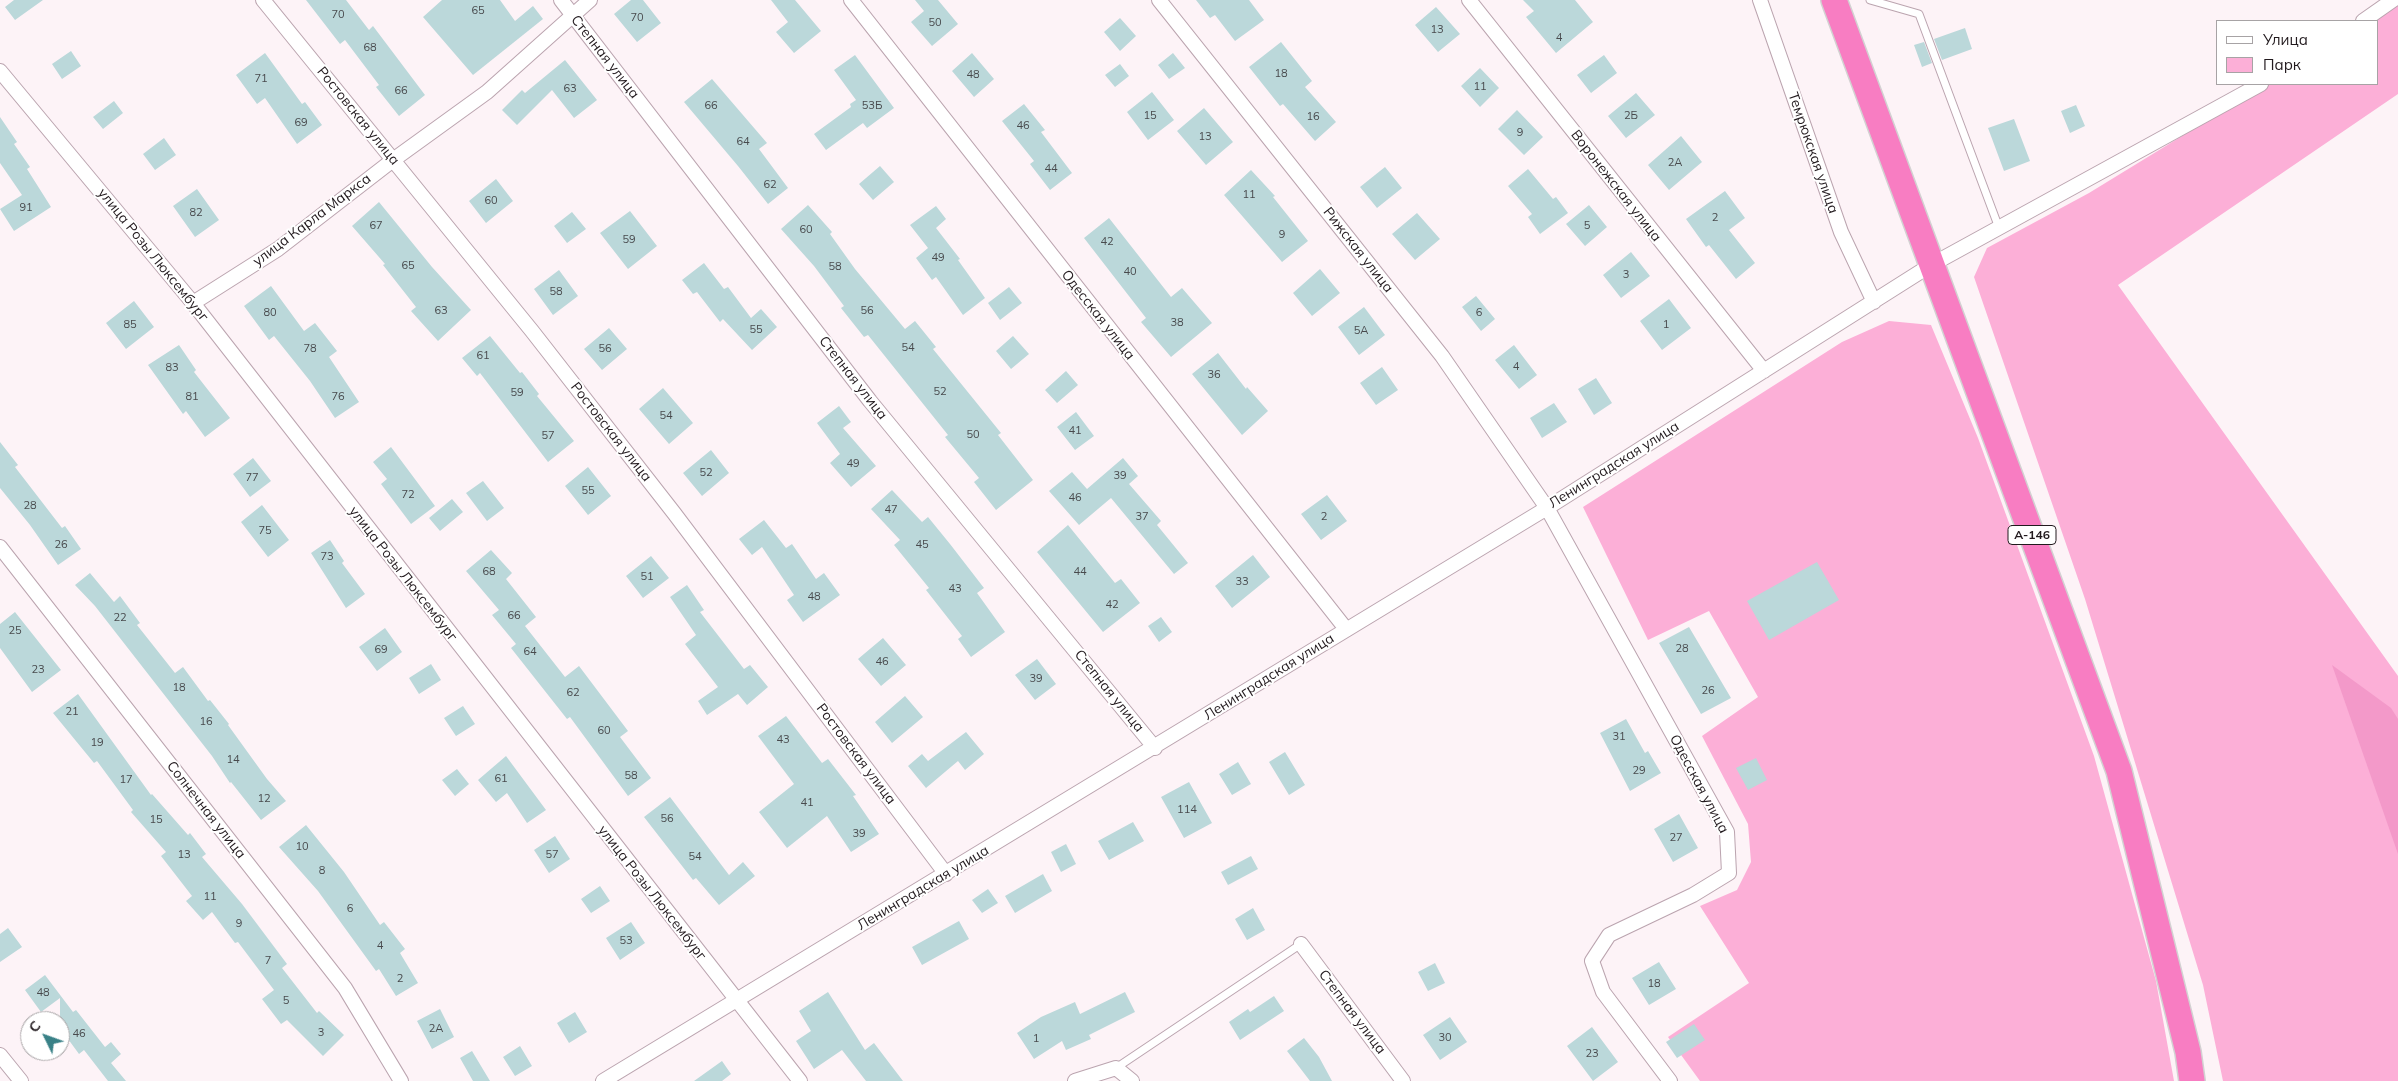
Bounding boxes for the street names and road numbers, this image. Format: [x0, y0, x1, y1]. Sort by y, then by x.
street label: Степная улица [567, 12, 643, 102]
street label: Ростовская улица [313, 63, 403, 169]
street label: Темрюкская улица [1784, 90, 1842, 216]
street label: Воронежская улица [1567, 127, 1665, 245]
street label: улица Карла Маркса [250, 170, 374, 270]
street label: улица Розы Люксембург [94, 185, 212, 325]
street label: Рижская улица [1319, 204, 1397, 296]
street label: Одесская улица [1058, 267, 1138, 363]
street label: Степная улица [815, 333, 891, 423]
street label: Ростовская улица [567, 379, 655, 485]
street label: Ленинградская улица [1546, 418, 1682, 512]
street label: улица Розы Люксембург [345, 503, 461, 645]
road number: А-146 [2008, 526, 2056, 544]
street label: Ленинградская улица [1201, 630, 1337, 724]
street label: Степная улица [1071, 646, 1147, 736]
street label: Ростовская улица [813, 700, 899, 808]
street label: Одесская улица [1666, 732, 1732, 836]
street label: Солнечная улица [163, 758, 249, 862]
street label: улица Розы Люксембург [594, 822, 710, 964]
street label: Ленинградская улица [854, 842, 992, 934]
street label: Степная улица [1315, 967, 1389, 1057]

